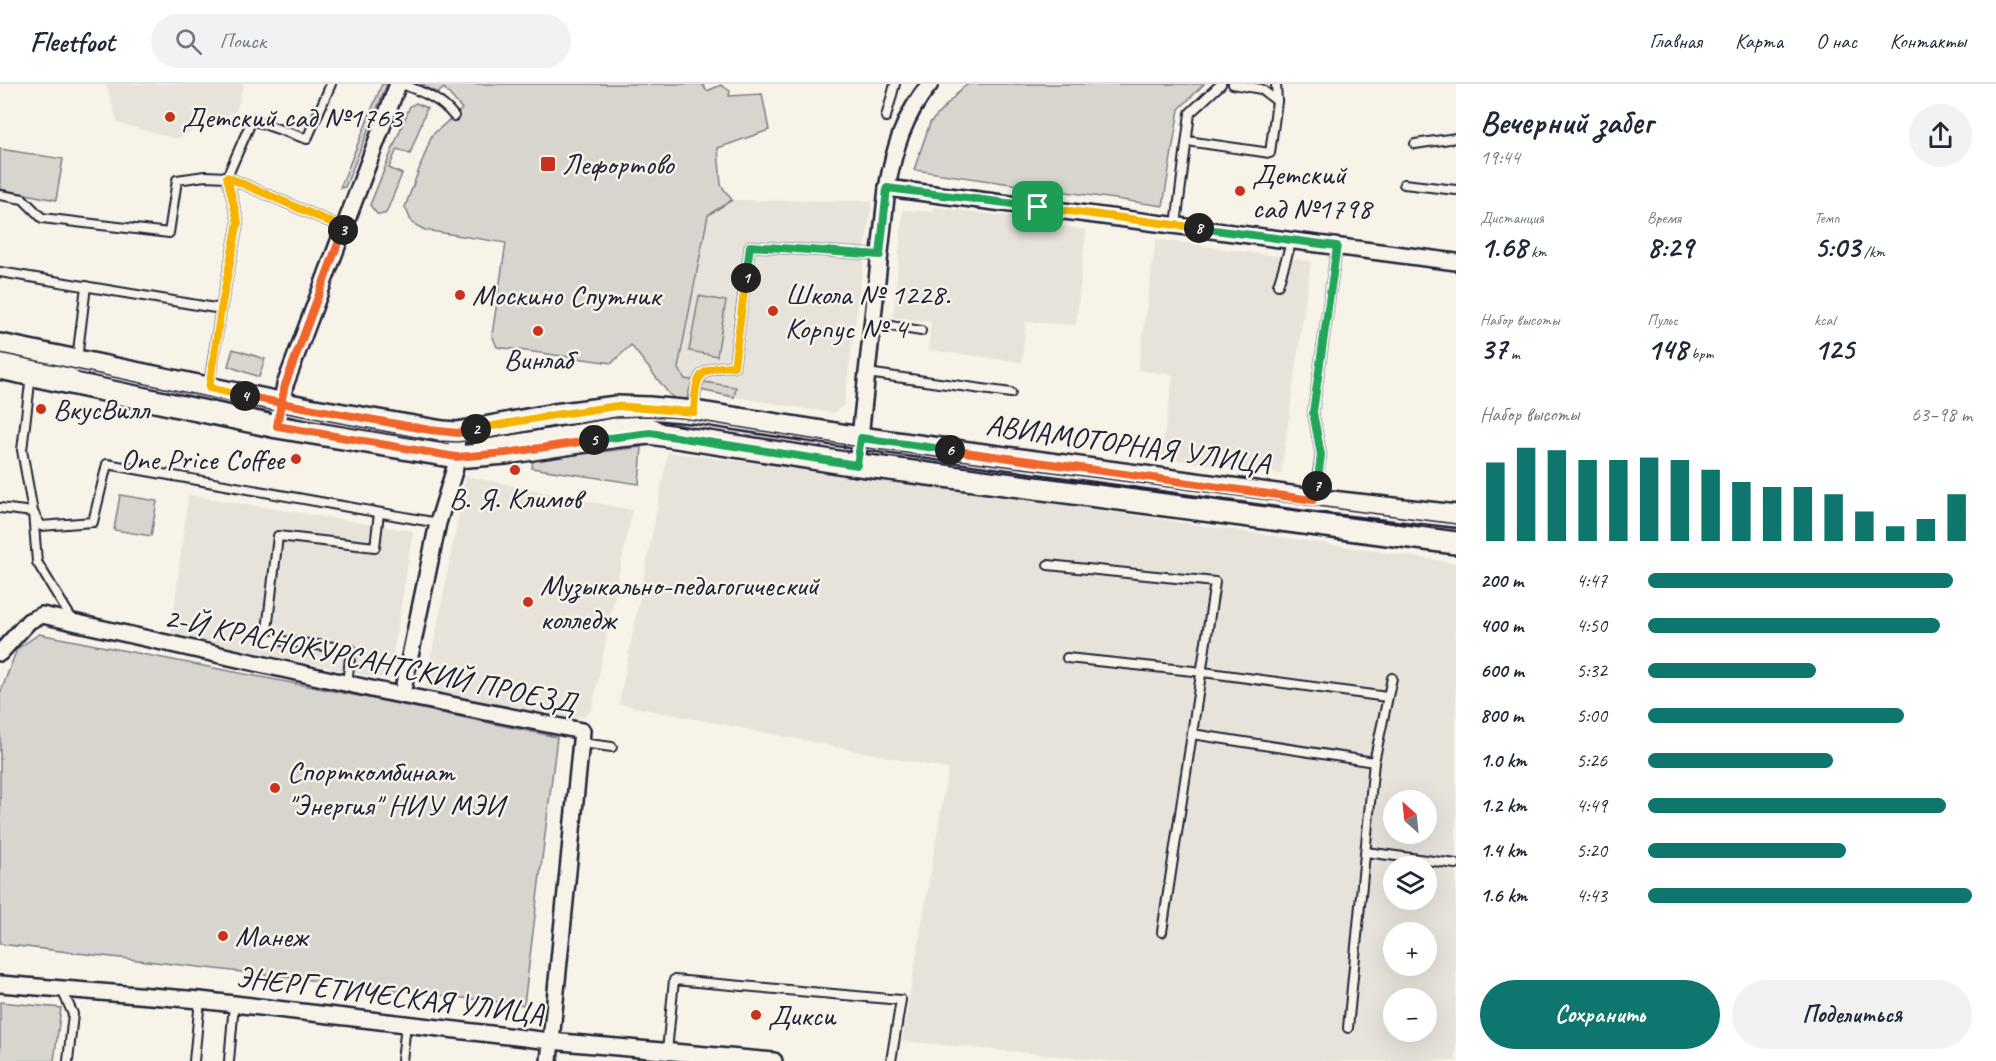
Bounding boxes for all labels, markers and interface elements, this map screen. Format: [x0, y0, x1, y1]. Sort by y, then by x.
search box [151, 14, 571, 68]
text: Fleetfoot [30, 24, 115, 59]
icon: search [172, 25, 205, 58]
text: Поиск [220, 27, 266, 55]
text: Главная [1649, 28, 1702, 54]
text: Карта [1735, 28, 1783, 54]
text: О нас [1816, 28, 1857, 54]
text: Контакты [1890, 28, 1966, 54]
place label: Детский сад №1763 [182, 98, 405, 136]
text: Вечерний забег [1480, 101, 1653, 143]
button: share [1909, 104, 1972, 167]
marker: Детский сад №1763 [163, 110, 177, 124]
place label: Лефортово [562, 145, 675, 183]
text: 19:44 [1480, 145, 1520, 170]
marker: Лефортово [539, 155, 557, 173]
place label: Детский сад №1798 [1252, 155, 1374, 227]
pin [1012, 181, 1063, 232]
marker: Детский сад №1798 [1233, 184, 1247, 198]
icon: arrive [1021, 190, 1054, 223]
text: Дистанция [1480, 208, 1544, 228]
text: Время [1647, 208, 1681, 228]
text: Темп [1814, 208, 1840, 228]
pin: 8 [1184, 213, 1214, 243]
pin: 3 [328, 215, 358, 245]
text: 8 [1195, 218, 1203, 238]
text: 3 [339, 220, 347, 240]
text: 1.68 [1480, 228, 1527, 266]
text: 8:29 [1647, 228, 1693, 266]
text: 5:03 [1814, 228, 1860, 266]
text: km [1527, 242, 1547, 262]
text: /km [1860, 242, 1885, 262]
pin: 1 [731, 263, 761, 293]
text: 1 [742, 268, 750, 288]
place label: Школа № 1228. Корпус № 4 [785, 275, 950, 347]
place label: Москино Спутник [472, 276, 663, 314]
marker: Москино Спутник [453, 288, 467, 302]
marker: Школа № 1228. Корпус № 4 [766, 304, 780, 318]
text: Набор высоты [1480, 310, 1559, 330]
text: Пульс [1647, 310, 1678, 330]
text: kcal [1814, 310, 1835, 330]
marker: Винлаб [531, 324, 545, 338]
text: 37 [1480, 330, 1507, 368]
text: 148 [1647, 330, 1688, 368]
text: 125 [1814, 330, 1854, 368]
place label: Винлаб [504, 340, 579, 378]
text: m [1507, 344, 1520, 364]
text: bpm [1688, 344, 1713, 364]
pin: 4 [230, 381, 260, 411]
text: 4 [241, 386, 249, 406]
place label: ВкусВилл [53, 390, 151, 428]
marker: ВкусВилл [34, 402, 48, 416]
text: Набор высоты [1480, 402, 1579, 427]
text: 63–98 m [1911, 402, 1972, 427]
street label: АВИАМОТОРНАЯ УЛИЦА [984, 405, 1274, 483]
pin: 2 [461, 414, 491, 444]
text: 2 [472, 419, 480, 439]
pin: 5 [579, 425, 609, 455]
text: 5 [591, 430, 597, 450]
pin: 6 [935, 435, 965, 465]
place label: One Price Coffee [121, 440, 286, 478]
text: 6 [946, 440, 954, 460]
marker: One Price Coffee [289, 452, 303, 466]
marker: В. Я. Климов [508, 463, 522, 477]
pin: 7 [1302, 471, 1332, 501]
text: 7 [1313, 476, 1321, 496]
place label: В. Я. Климов [449, 479, 587, 517]
place label: Музыкально-педагогический колледж [540, 566, 820, 638]
text: 200 m [1480, 568, 1523, 593]
text: 4:47 [1576, 568, 1607, 593]
marker: Музыкально-педагогический колледж [521, 595, 535, 609]
street label: 2-Й КРАСНОКУРСАНТСКИЙ ПРОЕЗД [161, 598, 582, 723]
text: 400 m [1480, 613, 1523, 638]
text: 4:50 [1576, 613, 1607, 638]
text: 600 m [1480, 658, 1524, 683]
text: 5:32 [1576, 658, 1607, 683]
text: 800 m [1480, 703, 1523, 728]
text: 5:00 [1576, 703, 1607, 728]
text: 1.0 km [1480, 748, 1527, 773]
text: 5:26 [1576, 748, 1607, 773]
place label: Спорткомбинат "Энергия" НИУ МЭИ [287, 752, 509, 824]
marker: Спорткомбинат "Энергия" НИУ МЭИ [268, 781, 282, 795]
north arrow [1383, 790, 1437, 844]
map controls [1383, 790, 1437, 1042]
text: 1.2 km [1480, 793, 1527, 818]
text: 4:49 [1576, 793, 1607, 818]
text: 1.4 km [1480, 838, 1527, 863]
text: 5:20 [1576, 838, 1607, 863]
button: layers [1383, 856, 1437, 910]
text: 1.6 km [1480, 883, 1527, 908]
text: 4:43 [1576, 883, 1607, 908]
place label: Манеж [235, 917, 310, 955]
button: + [1383, 922, 1437, 976]
marker: Манеж [216, 929, 230, 943]
street label: ЭНЕРГЕТИЧЕСКАЯ УЛИЦА [234, 957, 547, 1033]
button: Сохранить [1480, 980, 1720, 1049]
button: Поделиться [1732, 980, 1972, 1049]
button: − [1383, 988, 1437, 1042]
place label: Дикси [768, 996, 837, 1034]
marker: Дикси [749, 1008, 763, 1022]

